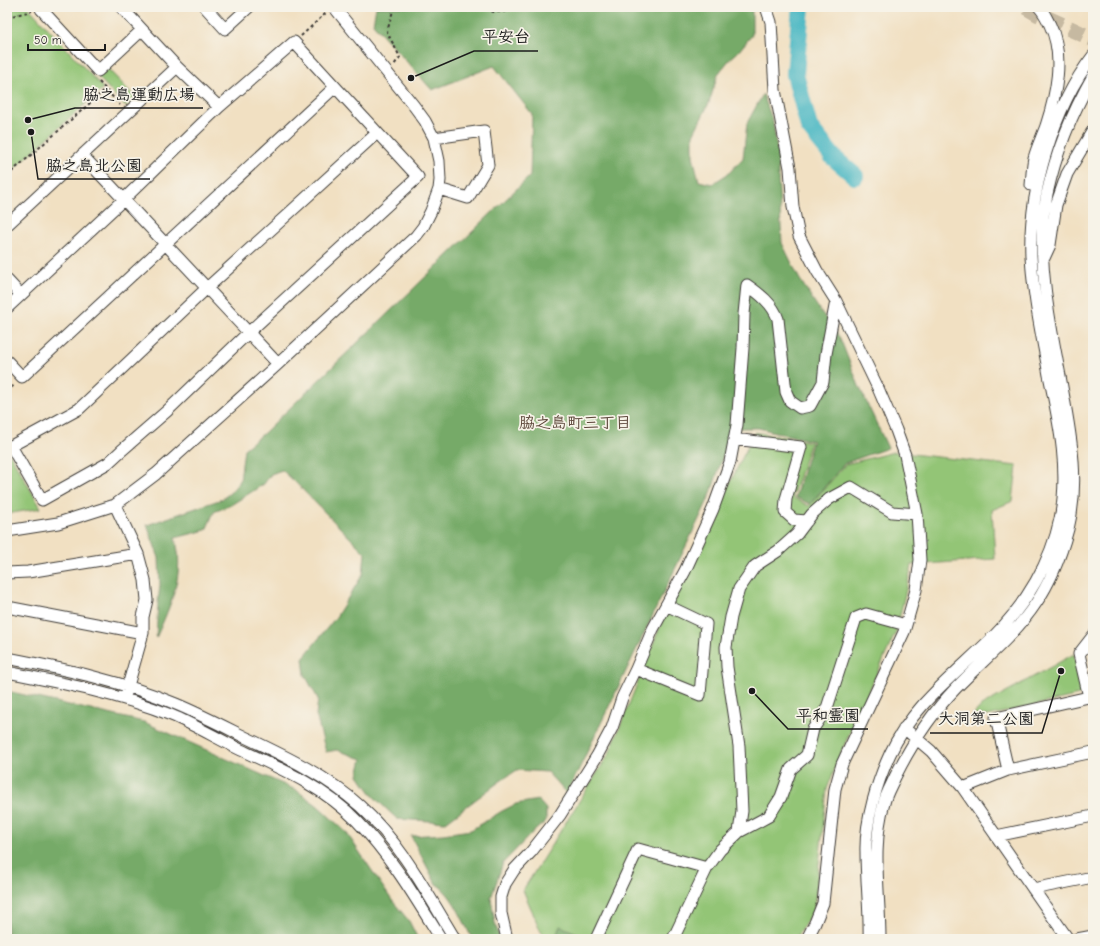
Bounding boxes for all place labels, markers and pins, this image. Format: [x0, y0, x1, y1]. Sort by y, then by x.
callout: 平安台 [474, 23, 538, 51]
callout: 脇之島運動広場 [75, 80, 203, 108]
callout: 脇之島北公園 [38, 151, 150, 179]
callout: 平和霊園 [788, 701, 868, 729]
callout: 大洞第二公園 [930, 705, 1042, 733]

